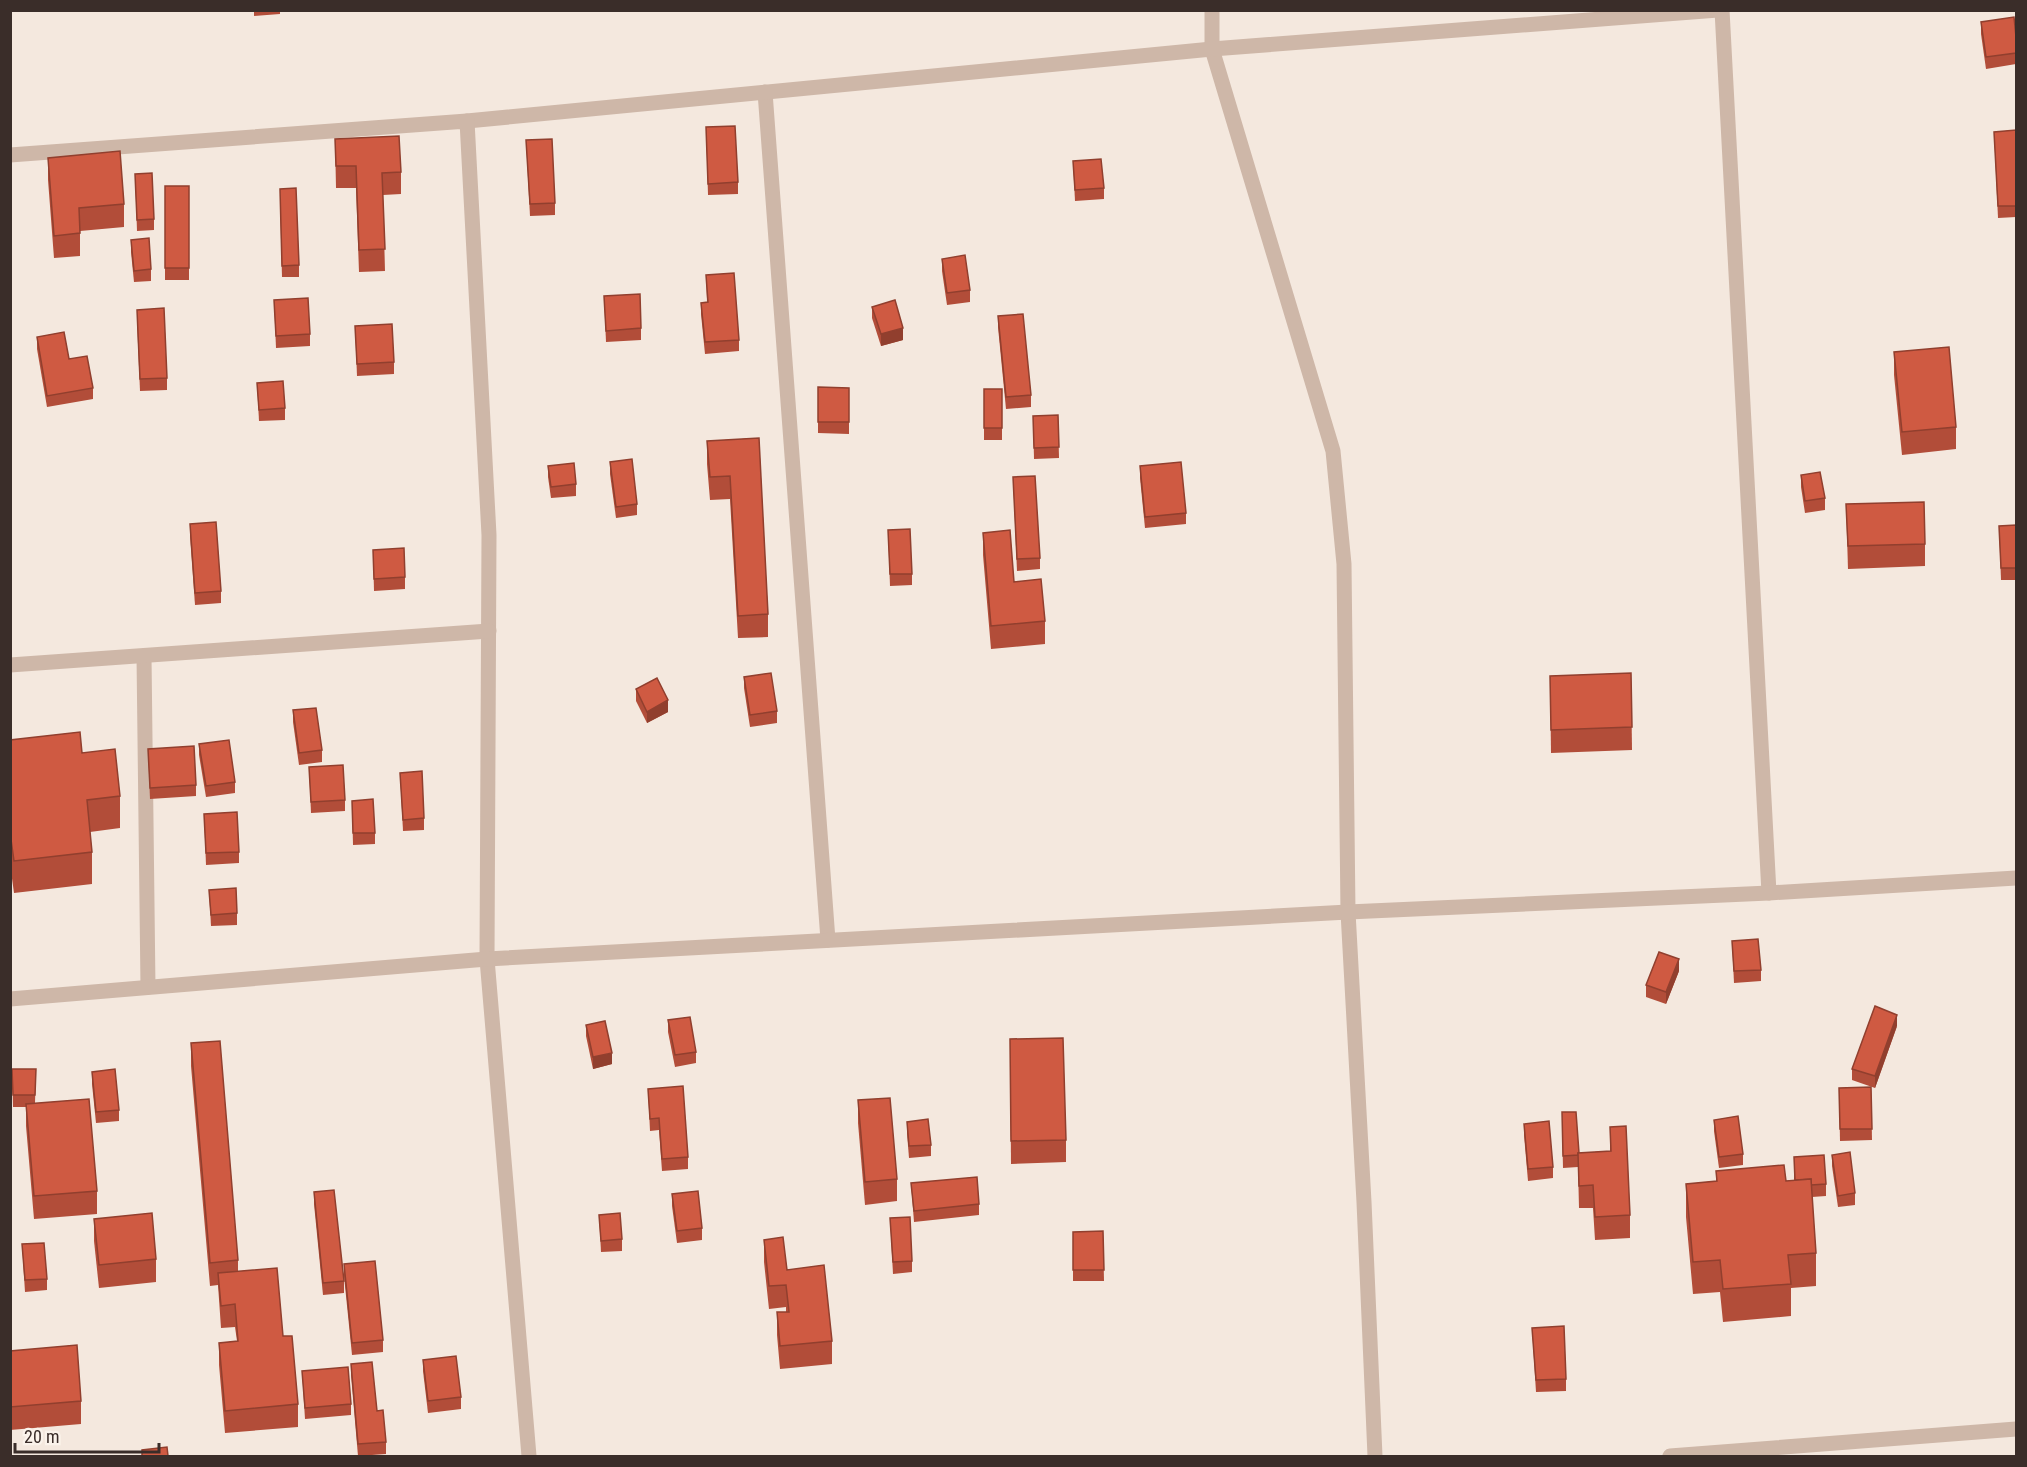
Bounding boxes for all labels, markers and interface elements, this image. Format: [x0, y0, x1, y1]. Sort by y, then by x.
scale bar [15, 1416, 159, 1454]
text: 20 m [24, 1426, 59, 1447]

